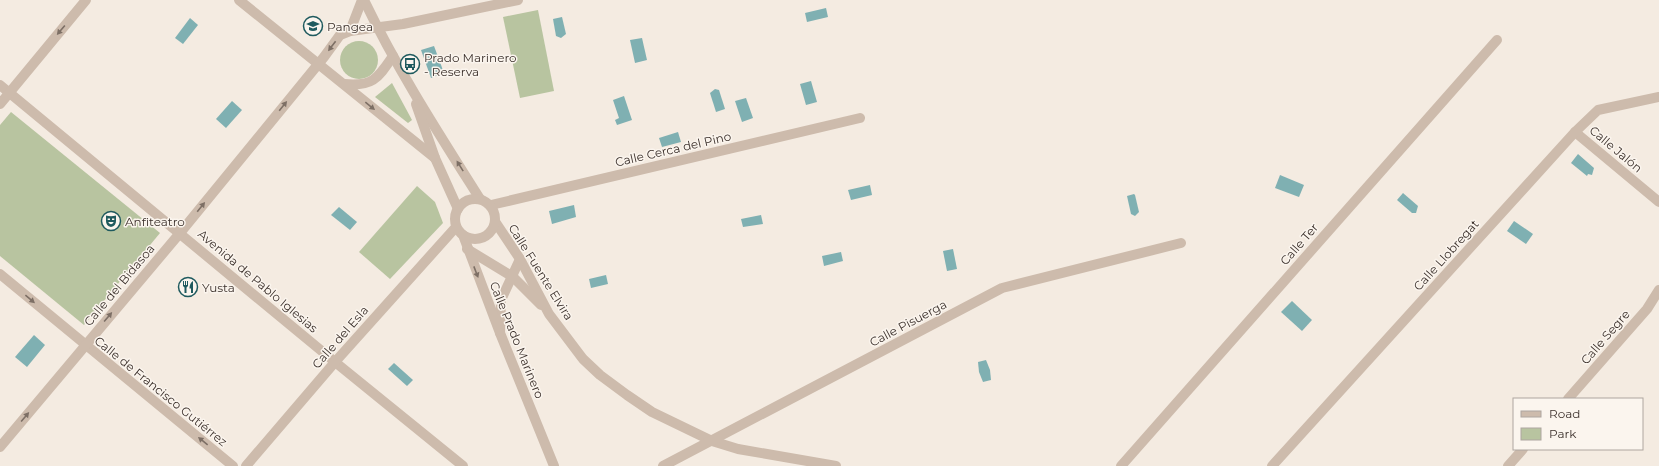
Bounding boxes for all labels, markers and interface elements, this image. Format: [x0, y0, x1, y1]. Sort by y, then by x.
school or university icon: Pangea [302, 15, 324, 37]
place label: Pangea [327, 19, 373, 34]
one-way arrow [57, 25, 66, 35]
one-way arrow [328, 40, 336, 51]
place label: Prado Marinero - Reserva [424, 50, 517, 79]
bus stop icon: Prado Marinero - Reserva [399, 53, 421, 75]
one-way arrow [278, 101, 287, 112]
one-way arrow [365, 101, 376, 110]
street label: Calle Jalón [1587, 123, 1645, 175]
street label: Calle Cerca del Pino [613, 128, 733, 170]
one-way arrow [456, 160, 463, 172]
one-way arrow [196, 202, 205, 213]
theatre icon: Anfiteatro [100, 210, 122, 232]
place label: Anfiteatro [125, 214, 185, 229]
street label: Calle Llobregat [1410, 216, 1482, 294]
street label: Calle Ter [1277, 220, 1321, 268]
street label: Calle Fuente Elvira [505, 221, 577, 323]
street label: Avenida de Pablo Iglesias [195, 226, 321, 336]
street label: Calle del Bidasoa [80, 241, 158, 329]
one-way arrow [473, 266, 479, 277]
restaurant icon: Yusta [177, 276, 199, 298]
street label: Calle Prado Marinero [487, 279, 547, 401]
place label: Yusta [202, 280, 235, 295]
one-way arrow [25, 295, 35, 304]
street label: Calle Pisuerga [867, 296, 949, 350]
street label: Calle del Esla [309, 303, 371, 371]
street label: Calle Segre [1577, 307, 1633, 367]
one-way arrow [103, 312, 113, 322]
street label: Calle de Francisco Gutiérrez [92, 333, 230, 449]
legend [1513, 398, 1643, 450]
text: Road [1549, 406, 1580, 421]
one-way arrow [20, 412, 29, 423]
text: Park [1549, 426, 1577, 441]
one-way arrow [197, 437, 208, 446]

